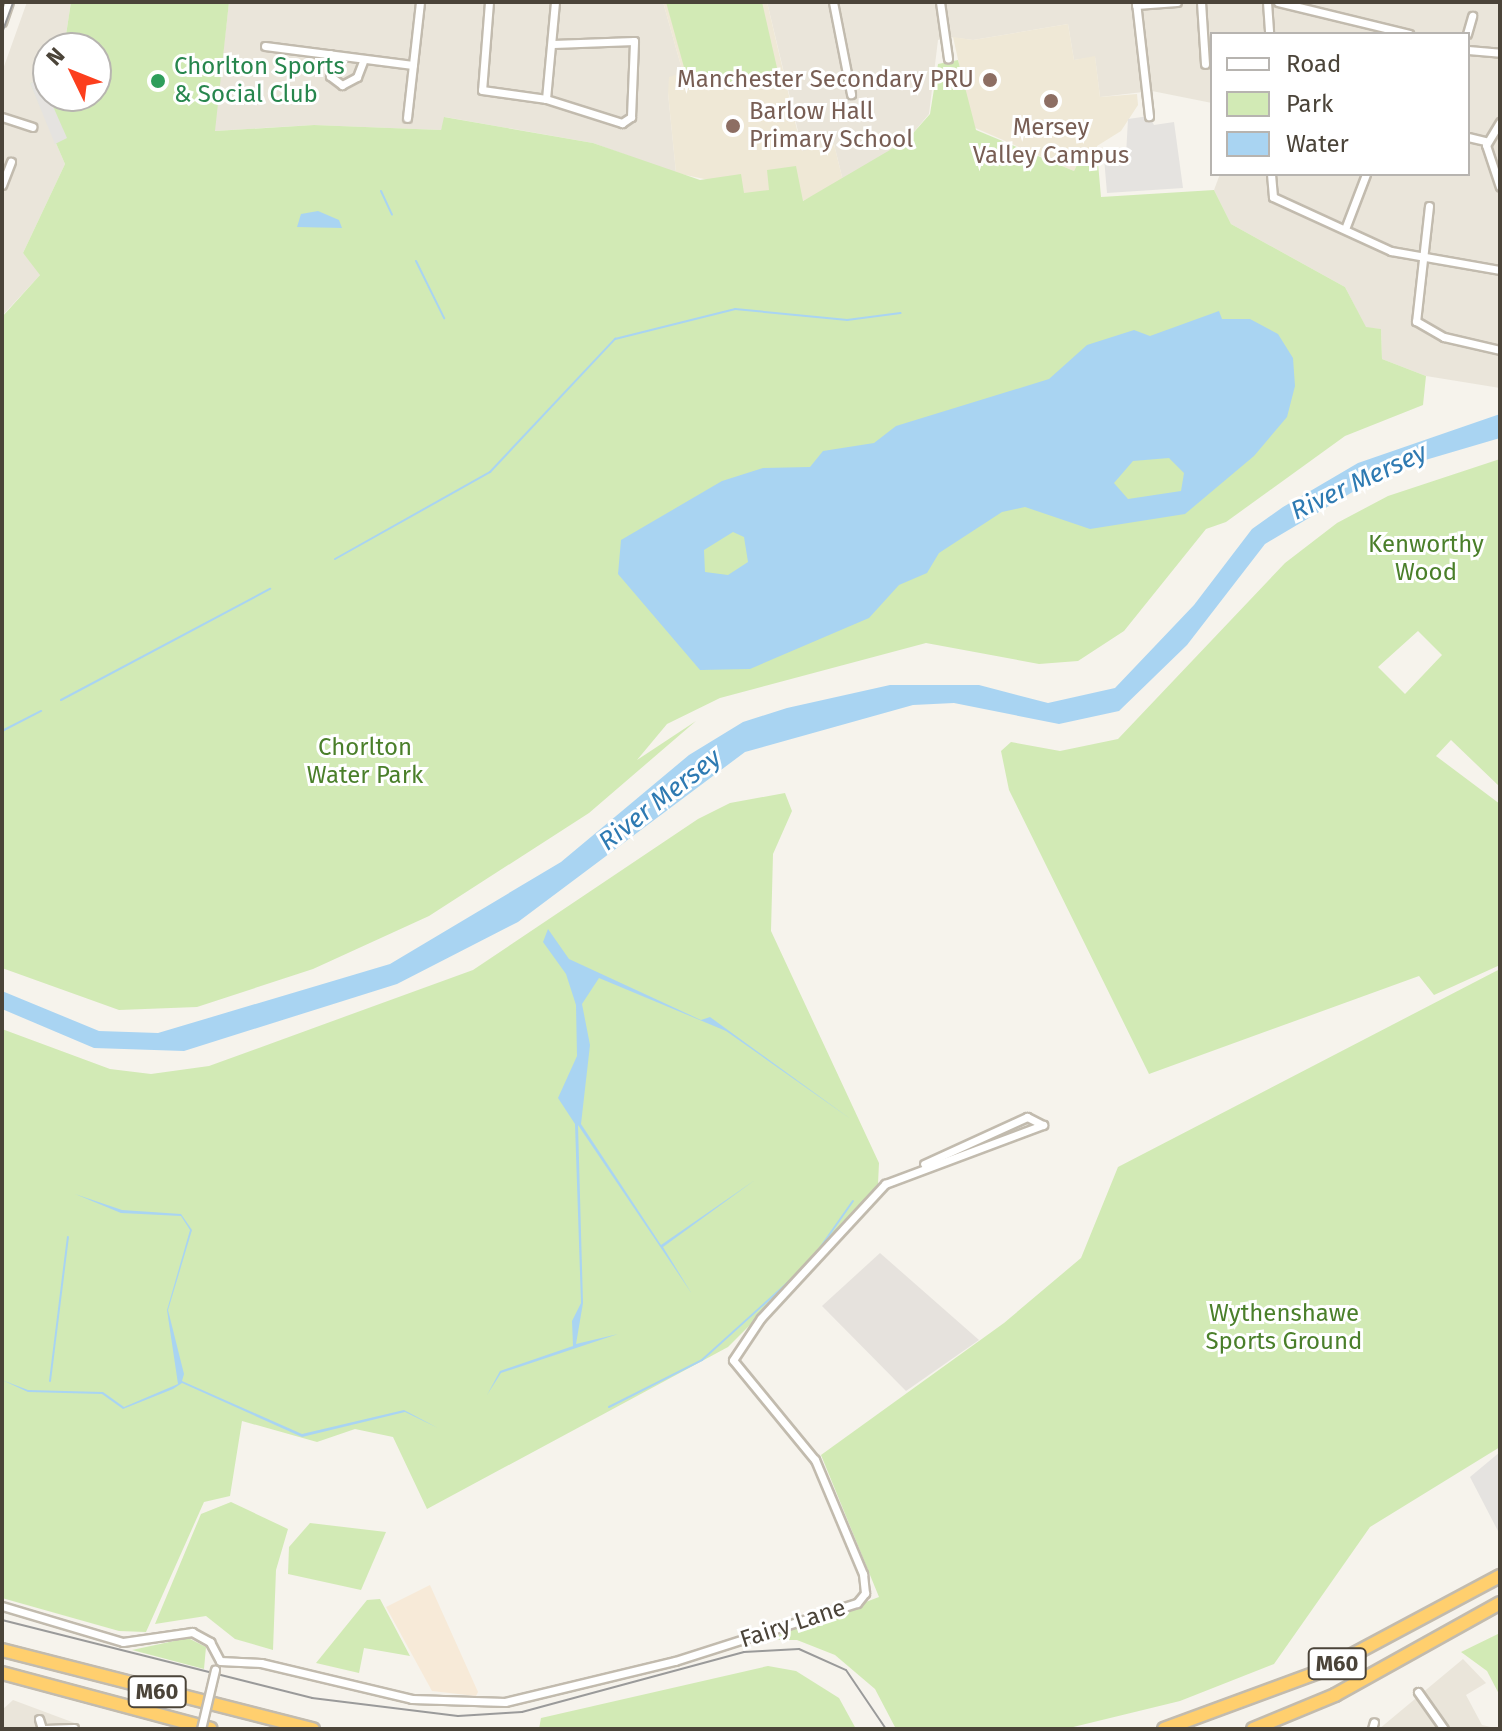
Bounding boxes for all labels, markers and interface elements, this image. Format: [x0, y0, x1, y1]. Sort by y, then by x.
north arrow [32, 32, 112, 112]
legend [1210, 32, 1470, 176]
text: N [41, 42, 70, 71]
text: Road [1286, 50, 1341, 78]
place label: Chorlton Sports & Social Club [174, 53, 345, 109]
place label: Manchester Secondary PRU [677, 66, 974, 94]
marker: Manchester Secondary PRU [981, 71, 999, 89]
marker: Chorlton Sports & Social Club [149, 72, 167, 90]
text: Park [1286, 90, 1333, 118]
marker: Mersey Valley Campus [1042, 92, 1060, 110]
place label: Barlow Hall Primary School [749, 98, 913, 154]
place label: Mersey Valley Campus [973, 114, 1129, 170]
marker: Barlow Hall Primary School [724, 117, 742, 135]
text: Water [1286, 130, 1349, 158]
water label: River Mersey [1286, 437, 1432, 527]
park label: Kenworthy Wood [1368, 531, 1484, 587]
park label: Chorlton Water Park [307, 734, 423, 790]
water label: River Mersey [593, 743, 727, 857]
park label: Wythenshawe Sports Ground [1206, 1300, 1362, 1356]
street label: Fairy Lane [736, 1593, 850, 1655]
road number: M60 [1307, 1646, 1367, 1682]
road number: M60 [127, 1674, 187, 1710]

